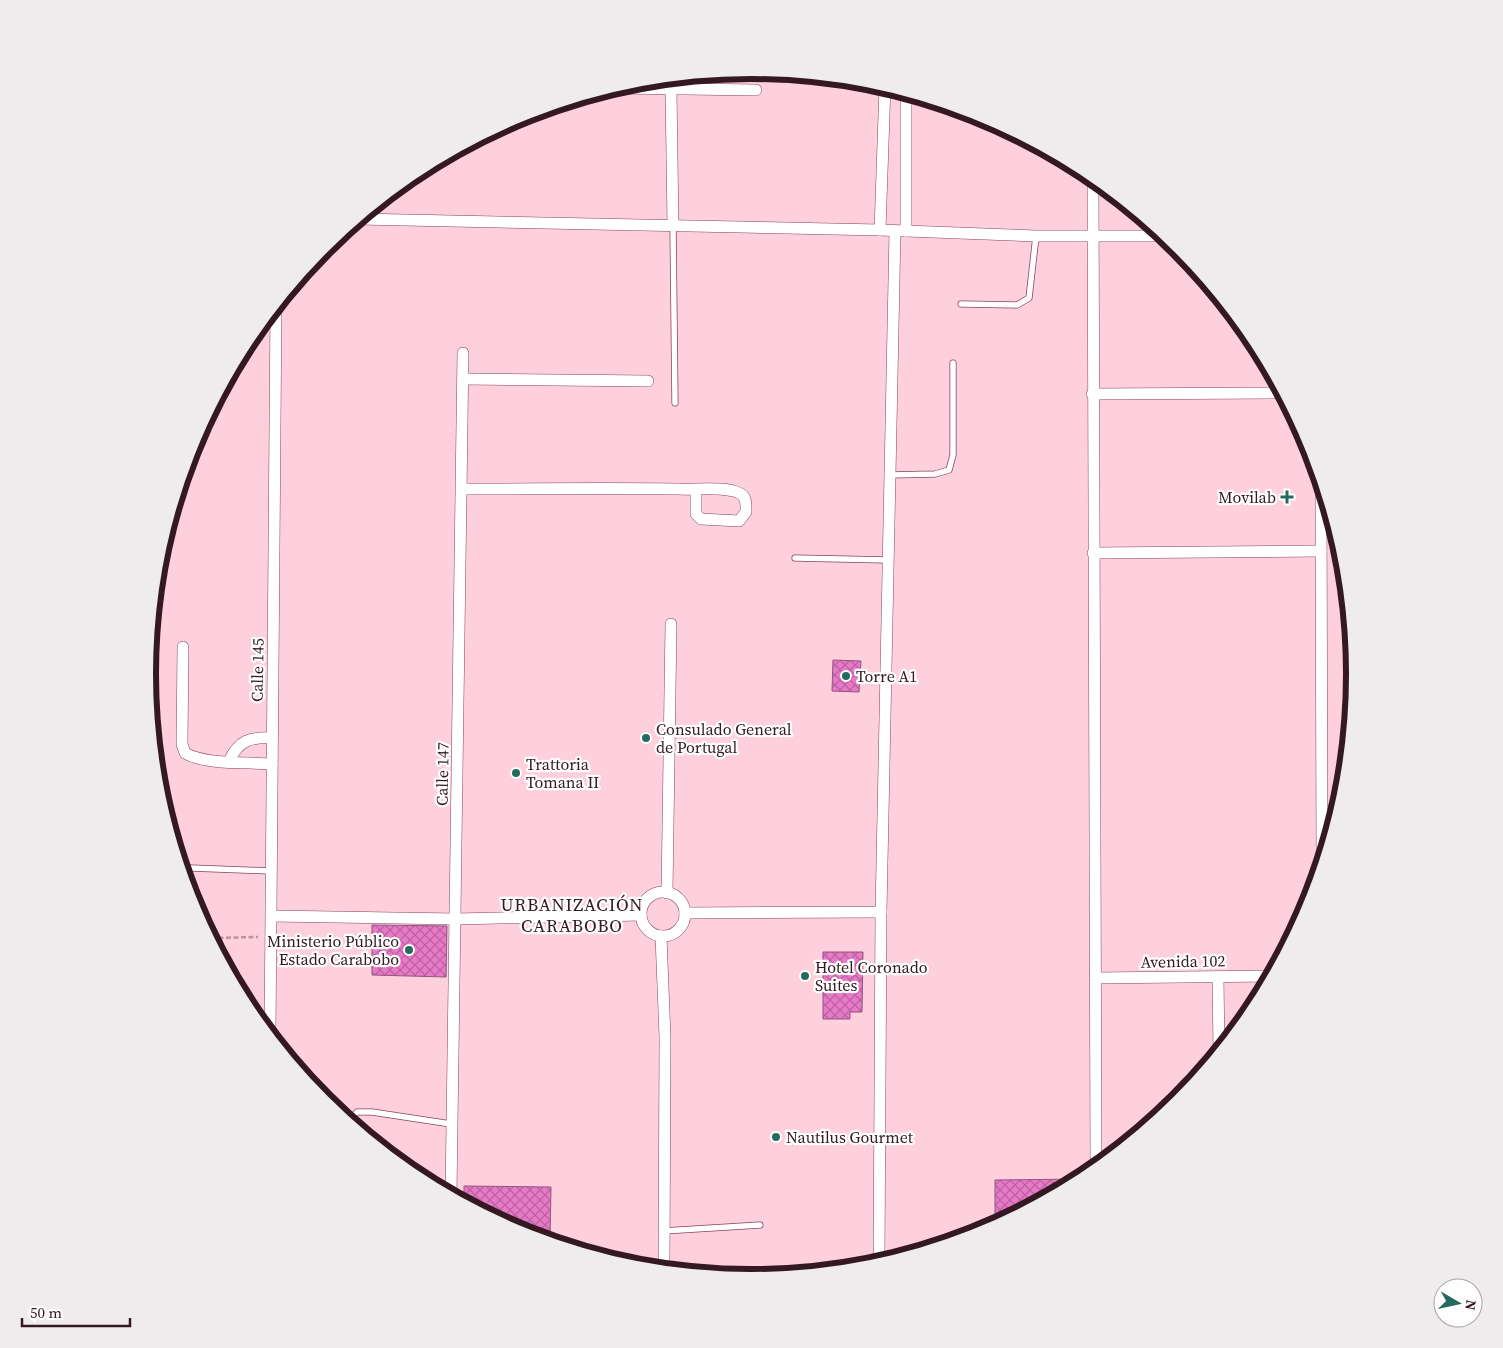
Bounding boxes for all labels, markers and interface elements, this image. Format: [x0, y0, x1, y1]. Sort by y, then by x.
place label: Movilab [1218, 486, 1276, 508]
marker: Movilab [1280, 490, 1294, 504]
street label: Calle 145 [245, 638, 269, 702]
place label: Torre A1 [856, 665, 917, 687]
marker: Torre A1 [840, 670, 852, 682]
place label: Consulado General de Portugal [656, 718, 792, 758]
marker: Consulado General de Portugal [640, 732, 652, 744]
street label: Calle 147 [430, 742, 454, 806]
place label: Trattoria Tomana II [526, 753, 599, 793]
marker: Trattoria Tomana II [510, 767, 522, 779]
district label: URBANIZACIÓN CARABOBO [500, 892, 644, 938]
place label: Ministerio Público Estado Carabobo [267, 930, 399, 970]
marker: Ministerio Público Estado Carabobo [403, 944, 415, 956]
street label: Avenida 102 [1140, 949, 1226, 973]
place label: Hotel Coronado Suites [815, 956, 928, 996]
marker: Hotel Coronado Suites [799, 970, 811, 982]
place label: Nautilus Gourmet [786, 1126, 914, 1148]
marker: Nautilus Gourmet [770, 1131, 782, 1143]
north arrow [1433, 1278, 1483, 1328]
scale bar [22, 1296, 130, 1328]
text: N [1460, 1298, 1482, 1312]
text: 50 m [30, 1302, 62, 1323]

